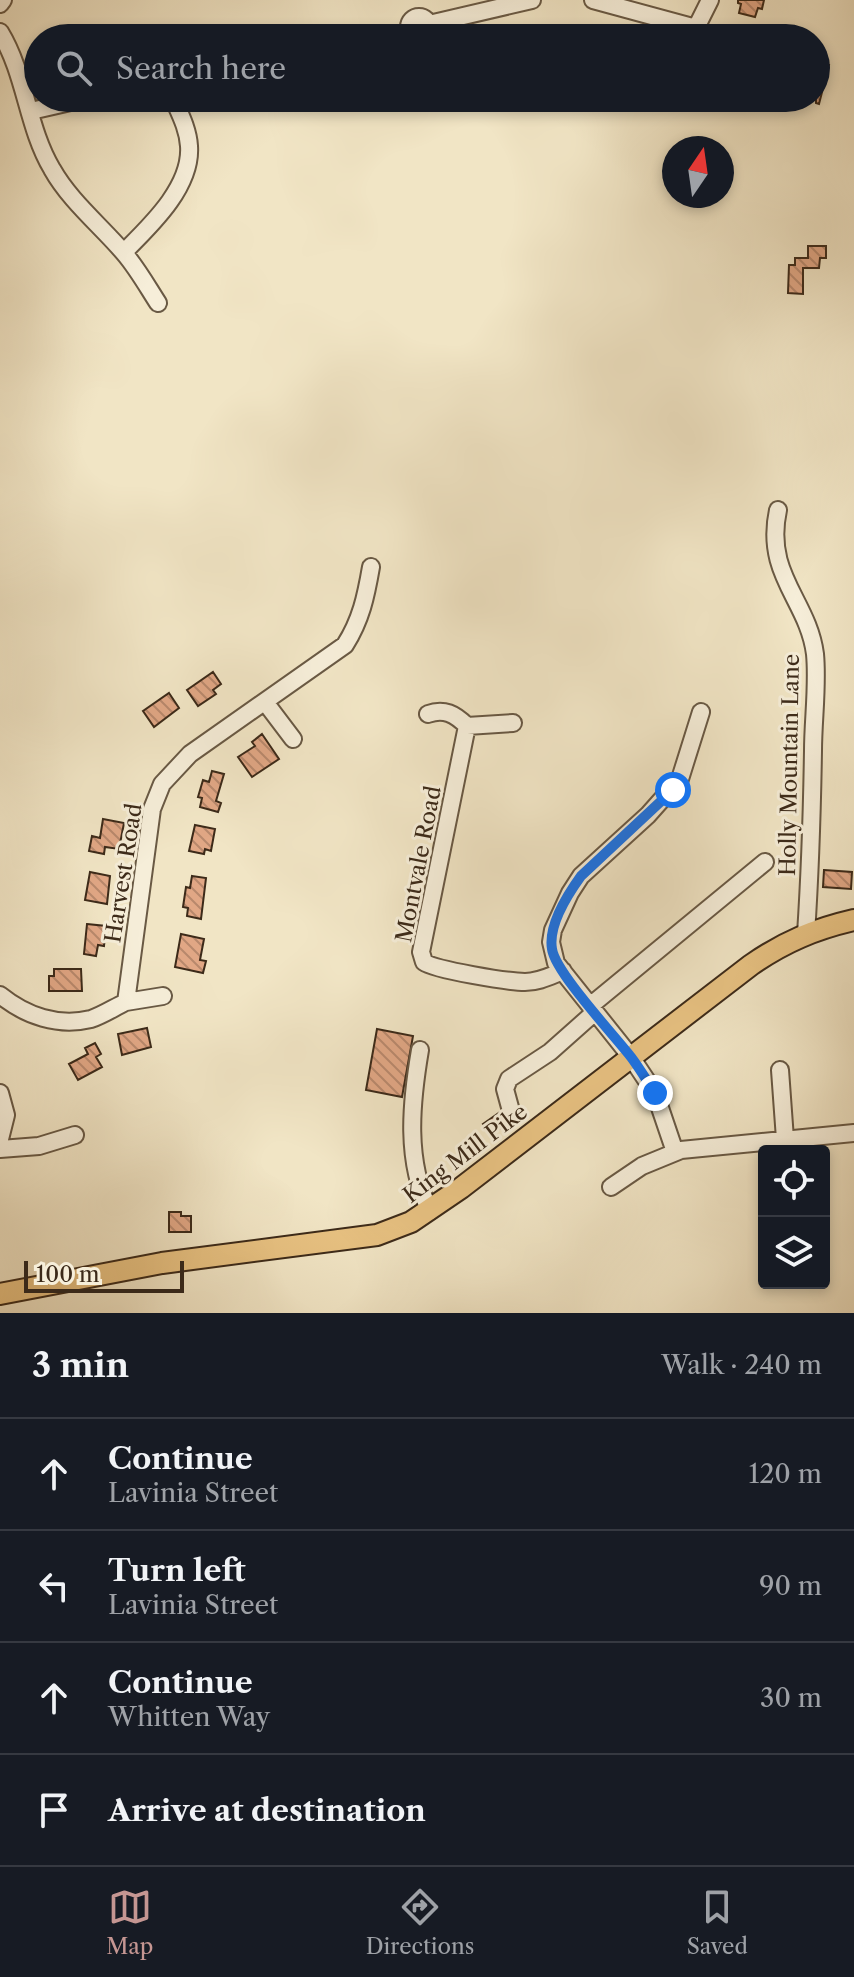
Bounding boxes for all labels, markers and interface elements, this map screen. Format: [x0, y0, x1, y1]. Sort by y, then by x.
search box [24, 24, 830, 112]
icon: search [52, 46, 96, 90]
text: Search here [116, 50, 286, 87]
north arrow [662, 136, 734, 208]
street label: Holly Mountain Lane [774, 654, 805, 876]
route start [655, 772, 691, 808]
street label: Montvale Road [390, 784, 447, 945]
street label: Harvest Road [99, 802, 148, 945]
route end [637, 1075, 673, 1111]
street label: King Mill Pike [398, 1098, 533, 1209]
map controls [758, 1145, 830, 1289]
button: locate [758, 1145, 830, 1217]
button: layers [758, 1217, 830, 1289]
scale bar [24, 1257, 184, 1293]
text: 100 m [36, 1261, 99, 1288]
text: 3 min [32, 1344, 129, 1386]
text: Walk · 240 m [661, 1349, 822, 1381]
text: Continue [108, 1440, 253, 1477]
icon: ahead [32, 1452, 76, 1496]
text: 120 m [748, 1458, 822, 1490]
text: Lavinia Street [108, 1477, 278, 1509]
text: Turn left [108, 1552, 245, 1589]
icon: left [32, 1564, 76, 1608]
text: 90 m [759, 1570, 822, 1602]
text: Lavinia Street [108, 1589, 278, 1621]
text: Continue [108, 1664, 253, 1701]
icon: ahead [32, 1676, 76, 1720]
text: 30 m [760, 1682, 822, 1714]
text: Whitten Way [108, 1701, 270, 1733]
icon: arrive [32, 1788, 76, 1832]
text: Arrive at destination [108, 1792, 426, 1829]
tab: Map [106, 1885, 153, 1960]
tab: Directions [366, 1885, 474, 1960]
tab: Saved [687, 1885, 748, 1960]

